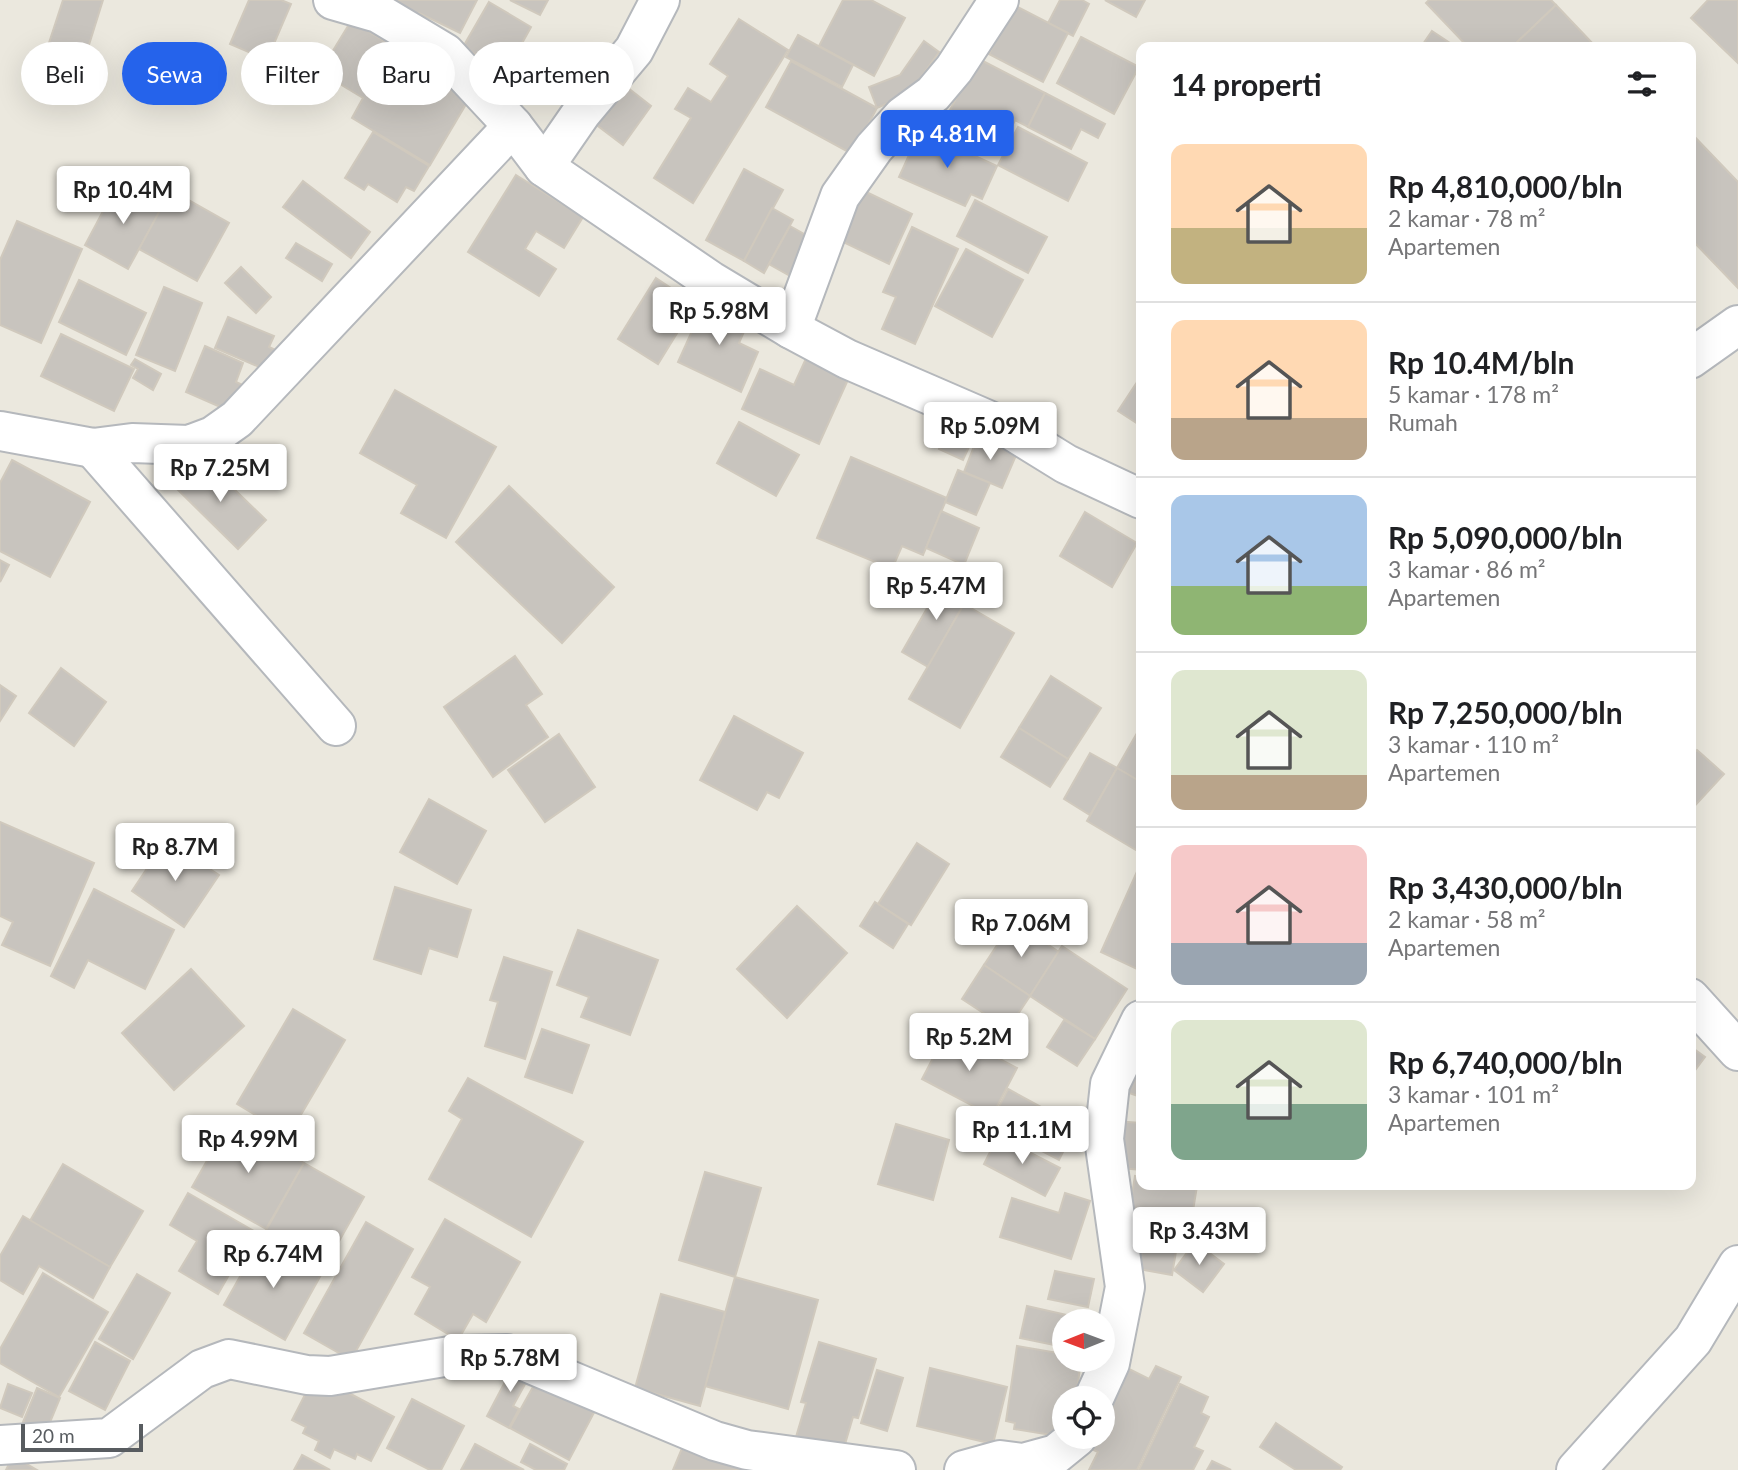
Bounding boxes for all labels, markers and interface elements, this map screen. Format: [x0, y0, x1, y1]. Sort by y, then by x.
chip: Beli [21, 42, 108, 105]
chip: Sewa [122, 42, 227, 105]
chip: Filter [241, 42, 343, 105]
chip: Baru [357, 42, 455, 105]
chip: Apartemen [469, 42, 634, 105]
icon: filters [1623, 65, 1661, 103]
text: 14 properti [1171, 66, 1322, 102]
pin: Rp 4.81M [875, 110, 1019, 170]
text: Rp 4.81M [897, 119, 997, 147]
pin: Rp 10.4M [51, 166, 195, 226]
text: Rp 4,810,000/bln [1388, 168, 1623, 204]
icon: home [1227, 172, 1311, 256]
text: Rp 10.4M [73, 175, 173, 203]
text: 2 kamar · 78 m² [1388, 204, 1546, 232]
text: Apartemen [1388, 232, 1500, 260]
pin: Rp 5.98M [647, 288, 791, 347]
text: Rp 5.98M [669, 296, 769, 324]
text: Rp 10.4M/bln [1388, 344, 1574, 380]
icon: home [1227, 348, 1311, 432]
text: 5 kamar · 178 m² [1388, 380, 1559, 408]
pin: Rp 5.09M [918, 402, 1062, 462]
text: Rumah [1388, 408, 1458, 436]
text: Rp 5.09M [940, 411, 1040, 439]
pin: Rp 7.25M [148, 444, 292, 504]
text: Rp 7.25M [170, 453, 270, 481]
text: Rp 5,090,000/bln [1388, 519, 1623, 555]
icon: home [1227, 523, 1311, 607]
text: 3 kamar · 86 m² [1388, 555, 1546, 583]
pin: Rp 5.47M [864, 562, 1008, 622]
text: Rp 5.47M [886, 571, 986, 599]
text: Apartemen [1388, 583, 1500, 611]
text: Rp 7,250,000/bln [1388, 694, 1623, 730]
icon: home [1227, 698, 1311, 782]
text: 3 kamar · 110 m² [1388, 730, 1559, 758]
text: Apartemen [1388, 758, 1500, 786]
pin: Rp 8.7M [110, 824, 240, 883]
text: Rp 8.7M [131, 832, 219, 860]
text: Rp 3,430,000/bln [1388, 869, 1623, 905]
icon: home [1227, 873, 1311, 957]
pin: Rp 7.06M [949, 900, 1093, 959]
text: 2 kamar · 58 m² [1388, 905, 1546, 933]
text: Rp 7.06M [971, 908, 1071, 936]
text: Apartemen [1388, 933, 1500, 961]
pin: Rp 5.2M [904, 1014, 1034, 1073]
text: Rp 5.2M [925, 1022, 1013, 1050]
text: Rp 6,740,000/bln [1388, 1044, 1623, 1080]
icon: home [1227, 1048, 1311, 1132]
text: 3 kamar · 101 m² [1388, 1080, 1559, 1108]
pin: Rp 11.1M [950, 1106, 1094, 1166]
text: Apartemen [1388, 1108, 1500, 1136]
text: Rp 11.1M [972, 1115, 1072, 1143]
pin: Rp 4.99M [176, 1116, 320, 1175]
text: Rp 4.99M [198, 1124, 298, 1152]
pin: Rp 3.43M [1127, 1208, 1271, 1267]
text: Rp 3.43M [1149, 1216, 1249, 1244]
pin: Rp 6.74M [201, 1230, 345, 1290]
text: Rp 6.74M [223, 1239, 323, 1267]
north arrow [1052, 1309, 1115, 1372]
map controls [1052, 1309, 1115, 1449]
pin: Rp 5.78M [438, 1334, 582, 1394]
text: Rp 5.78M [460, 1343, 560, 1371]
button: locate [1052, 1386, 1115, 1449]
scale bar [21, 1421, 144, 1453]
text: 20 m [32, 1424, 75, 1447]

